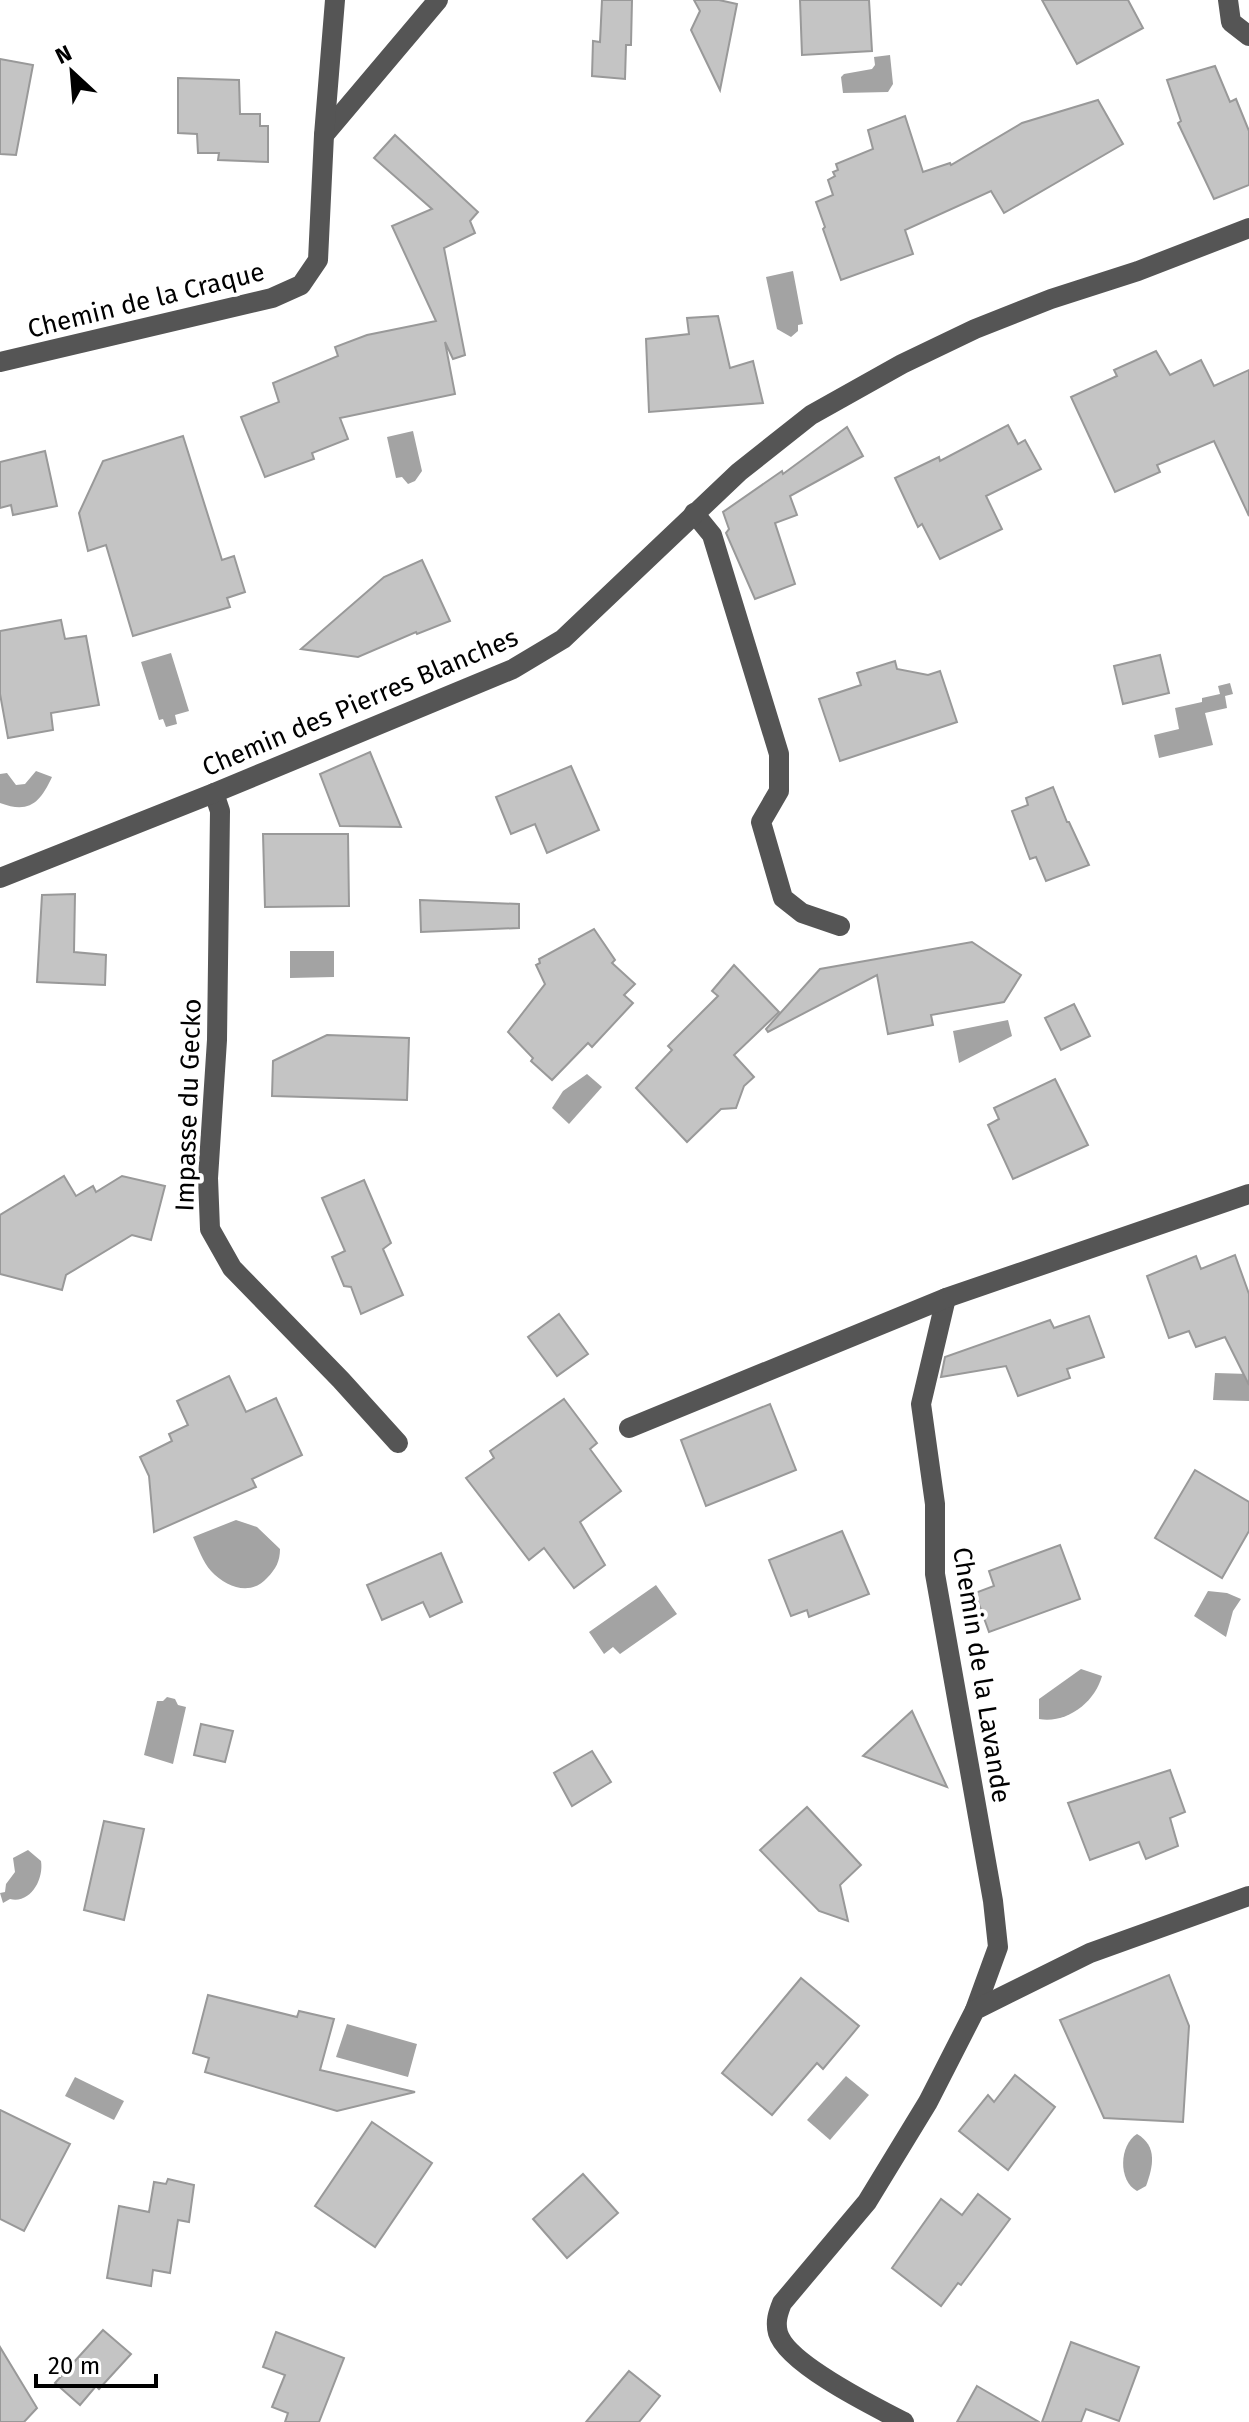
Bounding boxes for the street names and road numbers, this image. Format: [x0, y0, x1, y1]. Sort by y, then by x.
street label: Chemin de la Craque [25, 256, 268, 345]
street label: Chemin des Pierres Blanches [198, 622, 523, 783]
street label: Impasse du Gecko [169, 998, 208, 1212]
street label: Chemin de la Lavande [946, 1545, 1017, 1805]

